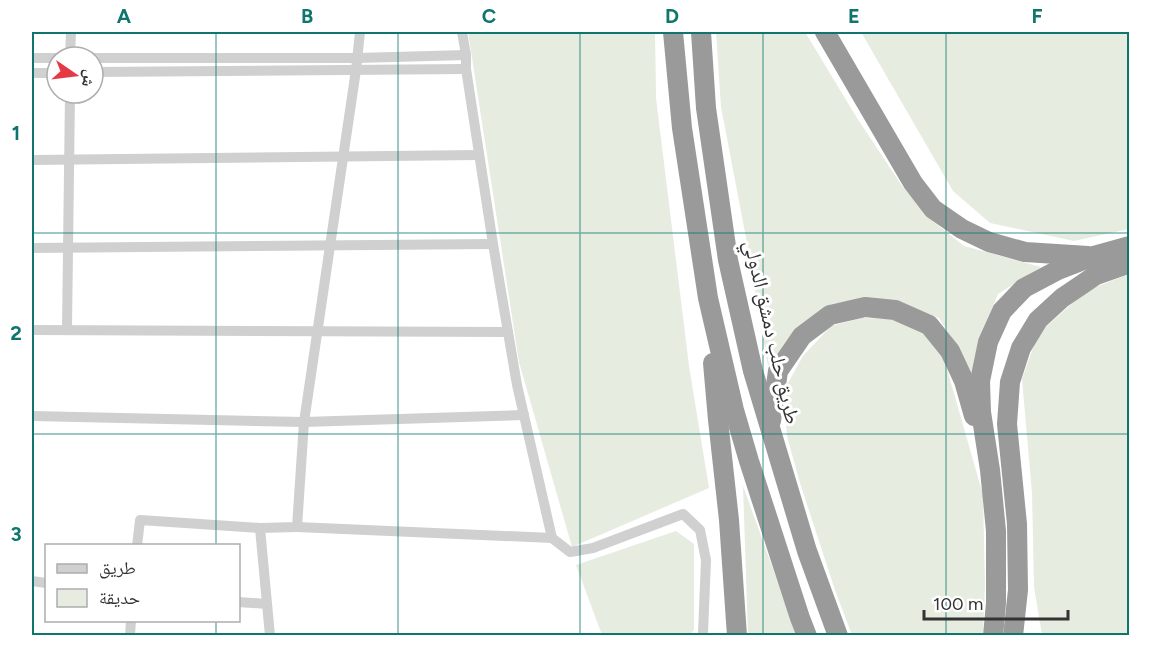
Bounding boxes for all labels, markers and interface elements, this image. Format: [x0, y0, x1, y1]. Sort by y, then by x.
text: A [117, 4, 132, 28]
text: B [301, 4, 313, 28]
text: C [482, 4, 496, 28]
text: D [665, 4, 679, 28]
text: E [848, 4, 860, 28]
text: F [1031, 4, 1043, 28]
north arrow [45, 45, 105, 105]
text: ش [78, 68, 100, 89]
text: 1 [12, 121, 20, 145]
street label: طريق حلب دمشق الدولي [735, 237, 806, 427]
text: 2 [10, 321, 22, 345]
text: 3 [10, 522, 22, 546]
legend [45, 544, 240, 622]
text: طريق [99, 557, 136, 579]
scale bar [924, 583, 1068, 621]
text: حديقة [99, 587, 140, 609]
text: 100 m [933, 593, 983, 615]

